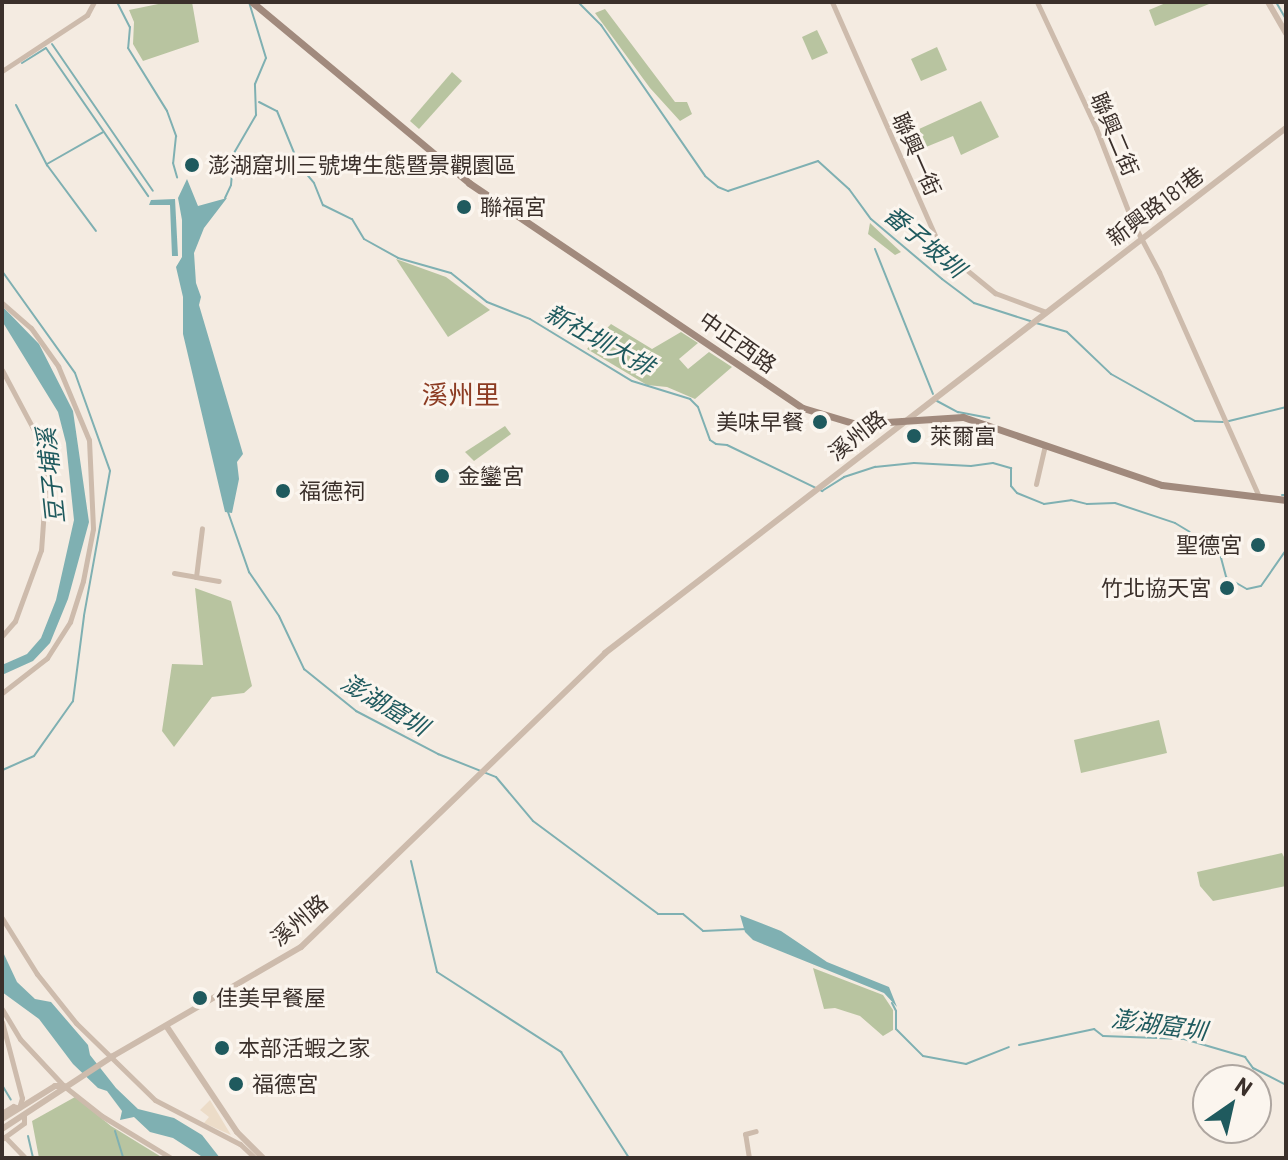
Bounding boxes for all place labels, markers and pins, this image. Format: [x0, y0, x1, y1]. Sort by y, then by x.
place label: 澎湖窟圳三號埤生態暨景觀園區 [208, 152, 516, 178]
marker: 澎湖窟圳三號埤生態暨景觀園區 [183, 156, 201, 174]
place label: 聯福宮 [480, 194, 546, 220]
marker: 聯福宮 [455, 198, 473, 216]
place label: 美味早餐 [716, 409, 804, 435]
marker: 美味早餐 [811, 413, 829, 431]
place label: 萊爾富 [930, 423, 996, 449]
marker: 萊爾富 [905, 427, 923, 445]
place label: 金鑾宮 [458, 463, 524, 489]
marker: 金鑾宮 [433, 467, 451, 485]
place label: 福德祠 [299, 478, 365, 504]
marker: 福德祠 [274, 482, 292, 500]
place label: 聖德宮 [1176, 532, 1242, 558]
marker: 聖德宮 [1249, 536, 1267, 554]
place label: 竹北協天宮 [1101, 575, 1211, 601]
marker: 竹北協天宮 [1218, 579, 1236, 597]
place label: 佳美早餐屋 [216, 985, 326, 1011]
marker: 佳美早餐屋 [191, 989, 209, 1007]
place label: 本部活蝦之家 [238, 1035, 370, 1061]
marker: 本部活蝦之家 [213, 1039, 231, 1057]
place label: 福德宮 [252, 1071, 318, 1097]
marker: 福德宮 [227, 1075, 245, 1093]

